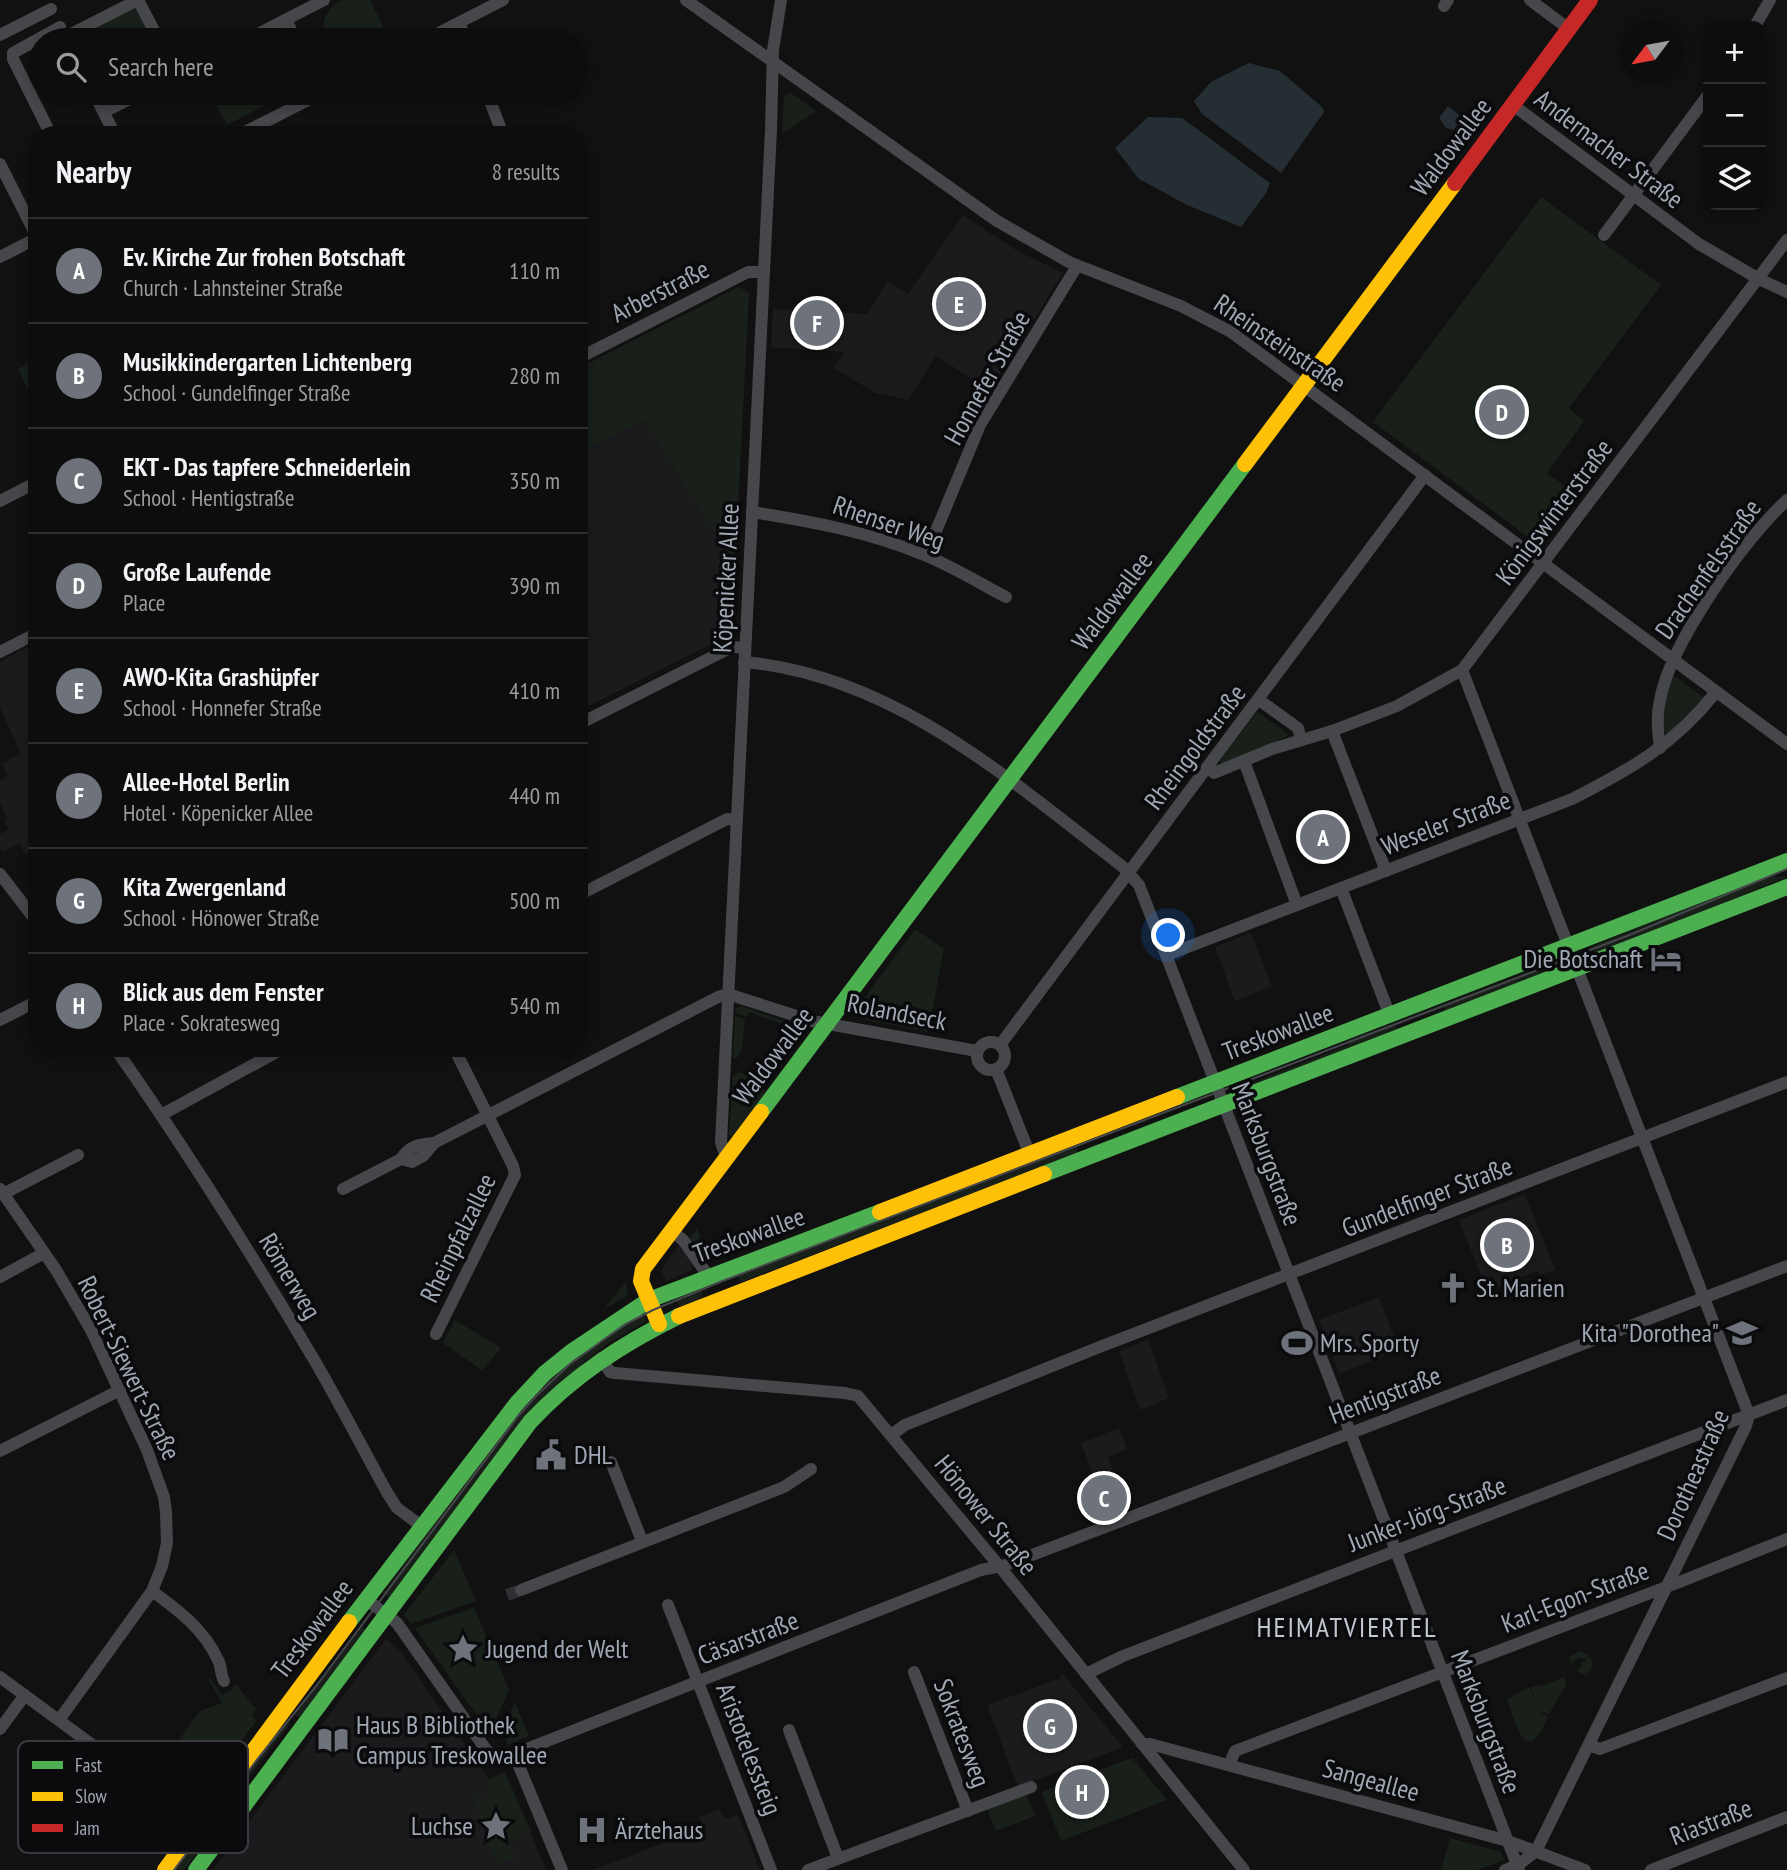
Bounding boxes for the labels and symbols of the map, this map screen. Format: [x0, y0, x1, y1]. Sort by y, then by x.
north arrow [1619, 21, 1682, 84]
street label: Andernacher Straße [1528, 82, 1690, 215]
street label: Waldowallee [1403, 91, 1498, 202]
street label: Arberstraße [605, 252, 714, 329]
pin: E [936, 278, 982, 330]
street label: Rheinsteinstraße [1208, 286, 1353, 399]
pin: F [794, 297, 840, 349]
street label: Honnefer Straße [936, 305, 1037, 450]
pin: D [1479, 386, 1525, 438]
street label: Königswinterstraße [1488, 432, 1619, 591]
street label: Rhenser Weg [829, 488, 949, 557]
street label: Drachenfelsstraße [1647, 493, 1768, 645]
street label: Köpenicker Allee [705, 502, 746, 654]
street label: Waldowallee [1064, 545, 1159, 656]
street label: Rheingoldstraße [1137, 678, 1252, 816]
street label: Weseler Straße [1377, 783, 1515, 862]
pin: A [1300, 811, 1346, 863]
your location [1151, 918, 1185, 952]
place label: Die Botschaft [1523, 942, 1643, 975]
hotel icon: Die Botschaft [1649, 942, 1683, 976]
street label: Rolandseck [845, 986, 950, 1037]
street label: Treskowallee [1218, 995, 1338, 1068]
street label: Waldowallee [725, 1000, 820, 1111]
street label: Marksburgstraße [1225, 1078, 1310, 1230]
street label: Gundelfinger Straße [1337, 1149, 1517, 1244]
street label: Rheinpfalzallee [412, 1168, 503, 1308]
street label: Treskowallee [689, 1199, 809, 1270]
pin: B [1484, 1219, 1530, 1271]
street label: Römerweg [252, 1227, 329, 1325]
street label: Robert-Siewert-Straße [71, 1270, 188, 1465]
church icon: St. Marien [1436, 1271, 1470, 1305]
place label: St. Marien [1476, 1271, 1565, 1304]
place label: Kita "Dorothea" [1581, 1316, 1719, 1349]
school or university icon: Kita "Dorothea" [1725, 1316, 1759, 1350]
sports icon: Mrs. Sporty [1280, 1326, 1314, 1360]
place label: Mrs. Sporty [1320, 1326, 1419, 1359]
street label: Hentigstraße [1324, 1358, 1445, 1431]
street label: Dorotheastraße [1649, 1404, 1736, 1545]
public building icon: DHL [534, 1438, 568, 1472]
place label: DHL [574, 1438, 613, 1471]
street label: Hönower Straße [928, 1448, 1045, 1582]
street label: Junker-Jörg-Straße [1342, 1468, 1511, 1559]
pin: C [1081, 1472, 1127, 1524]
street label: Karl-Egon-Straße [1496, 1553, 1653, 1640]
street label: Treskowallee [264, 1572, 360, 1685]
street label: Cäsarstraße [693, 1603, 803, 1672]
district label: HEIMATVIERTEL [1256, 1608, 1438, 1645]
place icon: Jugend der Welt [446, 1632, 480, 1666]
place label: Jugend der Welt [485, 1632, 628, 1665]
street label: Marksburgstraße [1444, 1646, 1529, 1798]
street label: Sokratesweg [927, 1674, 998, 1792]
street label: Aristotelessteig [709, 1678, 790, 1819]
pin: G [1027, 1700, 1073, 1752]
place label: Haus B Bibliothek Campus Treskowallee [356, 1708, 547, 1771]
library icon: Haus B Bibliothek Campus Treskowallee [316, 1723, 350, 1757]
legend [18, 1741, 248, 1853]
street label: Sangeallee [1319, 1751, 1423, 1808]
text: Fast [75, 1753, 103, 1777]
pin: H [1059, 1766, 1105, 1818]
text: Slow [75, 1784, 108, 1808]
street label: Riastraße [1665, 1791, 1757, 1852]
place label: Luchse [411, 1809, 473, 1842]
place icon: Luchse [479, 1809, 513, 1843]
hospital icon: Ärztehaus [575, 1813, 609, 1847]
place label: Ärztehaus [615, 1813, 703, 1846]
text: Jam [74, 1816, 100, 1840]

